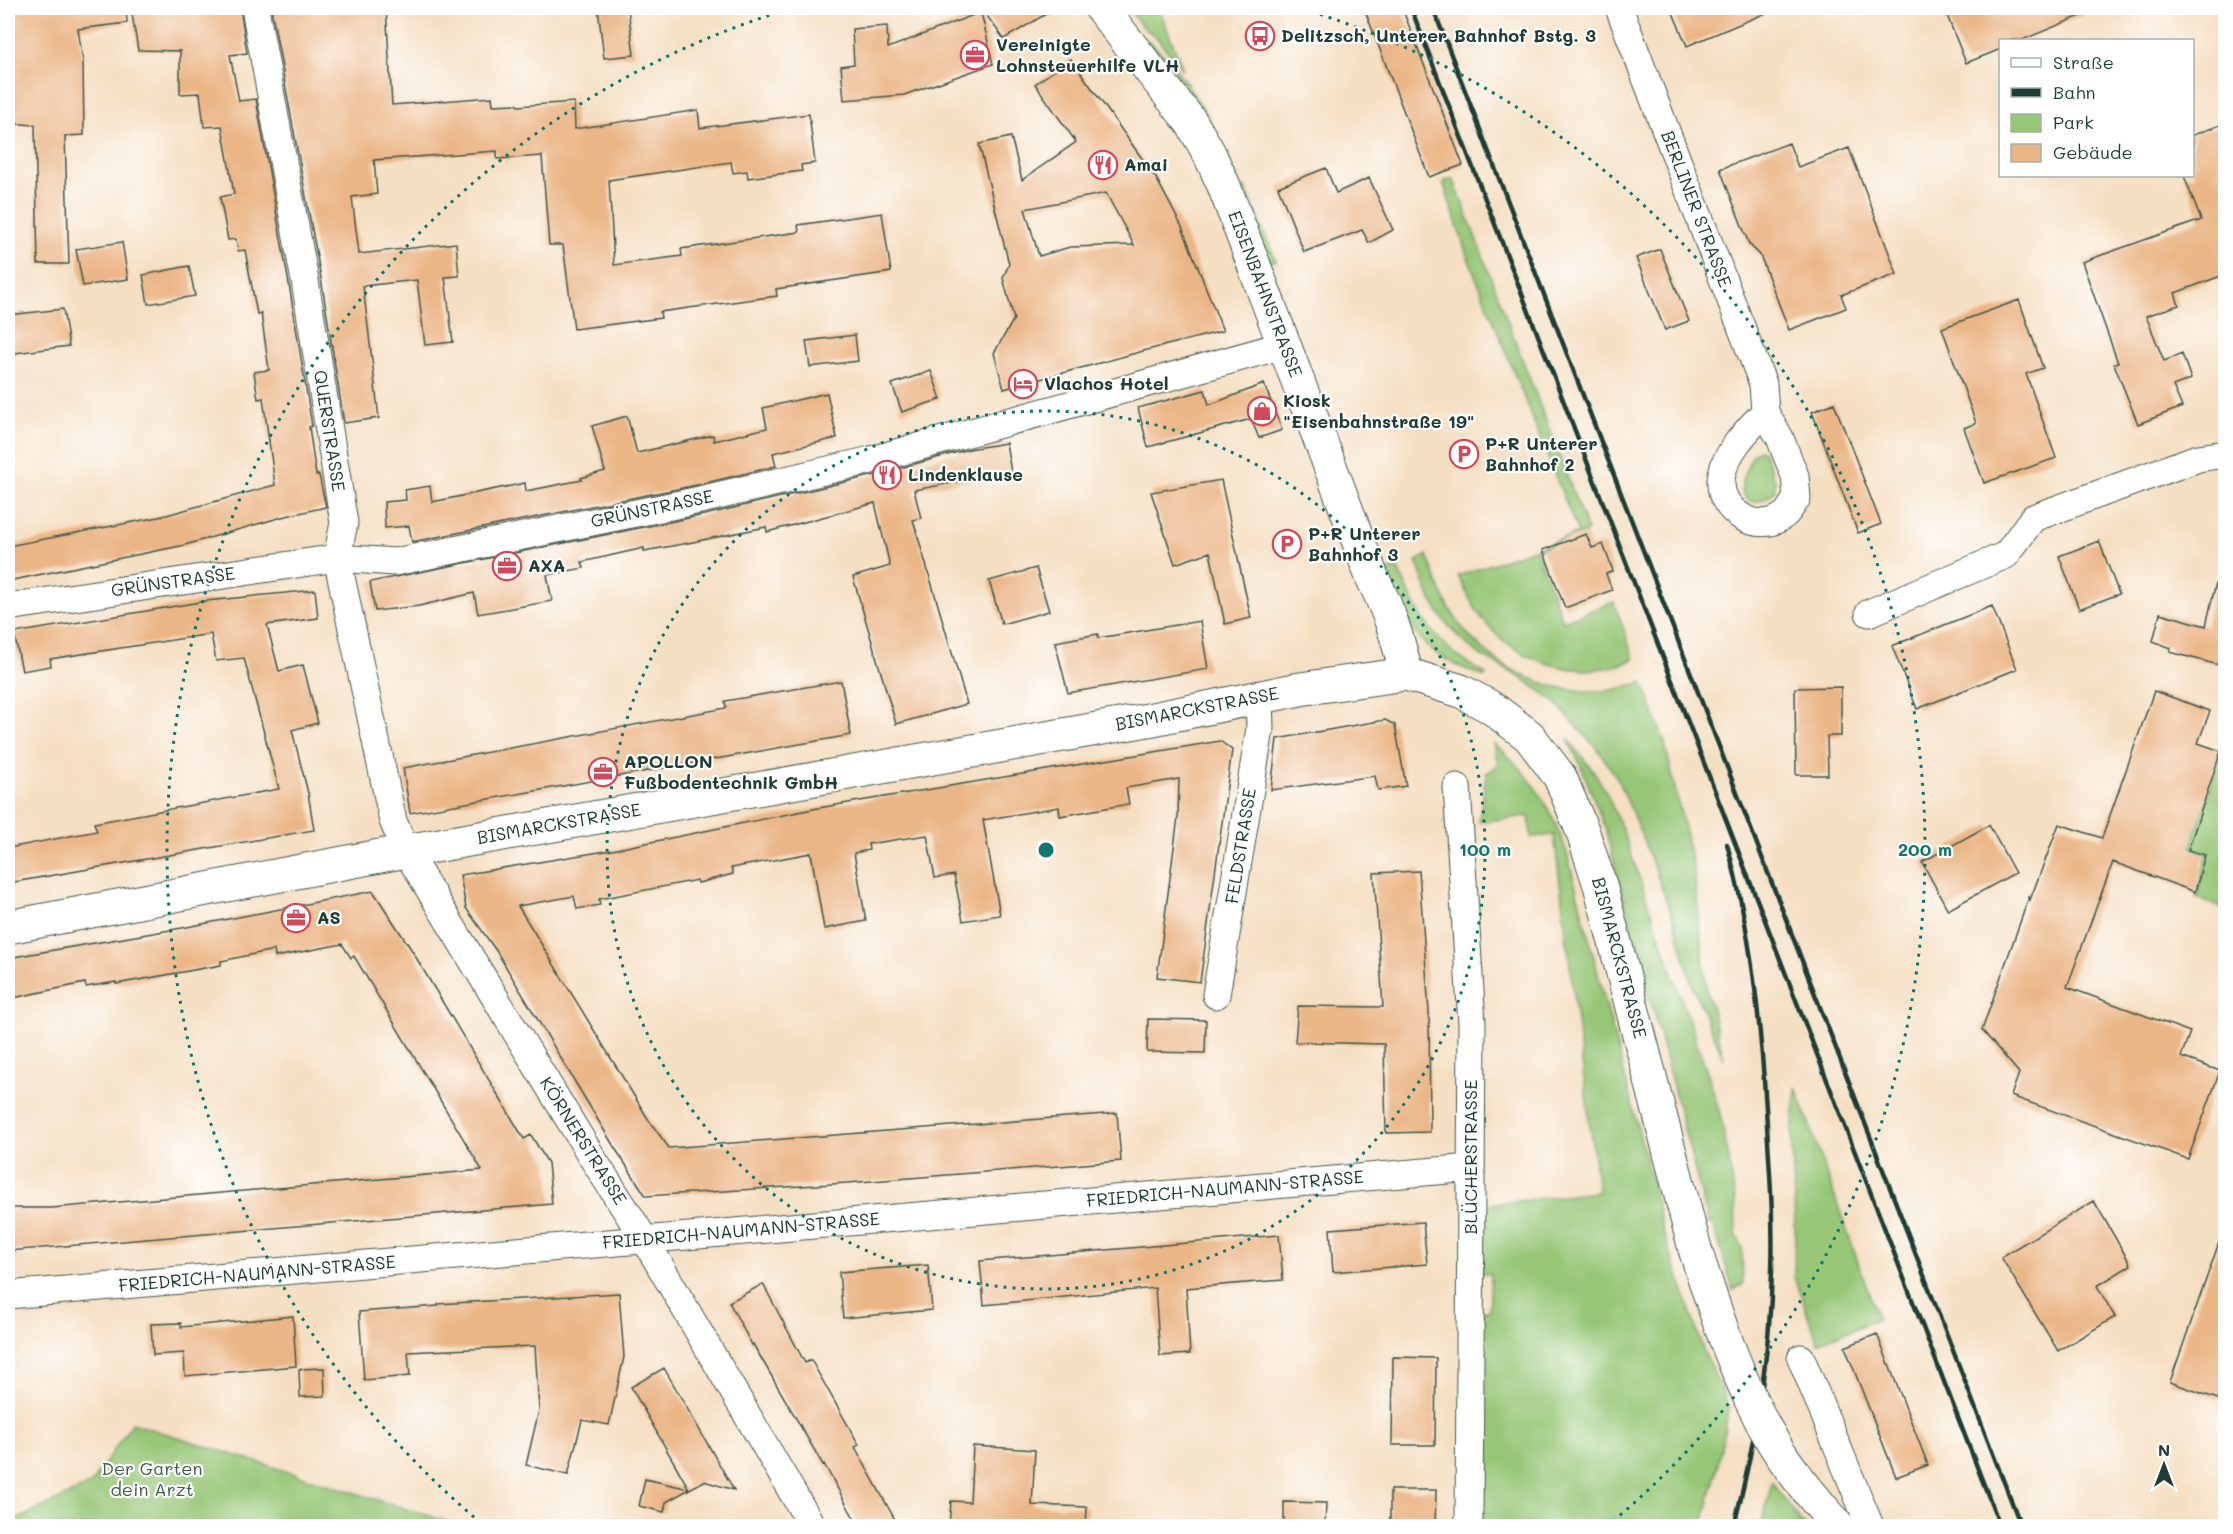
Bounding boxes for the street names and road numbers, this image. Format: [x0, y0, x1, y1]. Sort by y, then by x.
street label: BERLINER STRASSE [1656, 127, 1738, 290]
street label: EISENBAHNSTRASSE [1223, 207, 1309, 380]
street label: QUERSTRASSE [309, 368, 351, 493]
street label: GRÜNSTRASSE [588, 483, 715, 533]
street label: GRÜNSTRASSE [109, 560, 236, 602]
street label: BISMARCKSTRASSE [1113, 680, 1281, 736]
street label: FELDSTRASSE [1219, 786, 1261, 905]
street label: BISMARCKSTRASSE [475, 797, 643, 849]
street label: BISMARCKSTRASSE [1587, 874, 1653, 1041]
street label: KÖRNERSTRASSE [535, 1072, 633, 1209]
street label: BLÜCHERSTRASSE [1458, 1080, 1482, 1234]
street label: FRIEDRICH-NAUMANN-STRASSE [1085, 1164, 1365, 1212]
street label: FRIEDRICH-NAUMANN-STRASSE [601, 1206, 881, 1254]
street label: FRIEDRICH-NAUMANN-STRASSE [117, 1249, 397, 1297]

